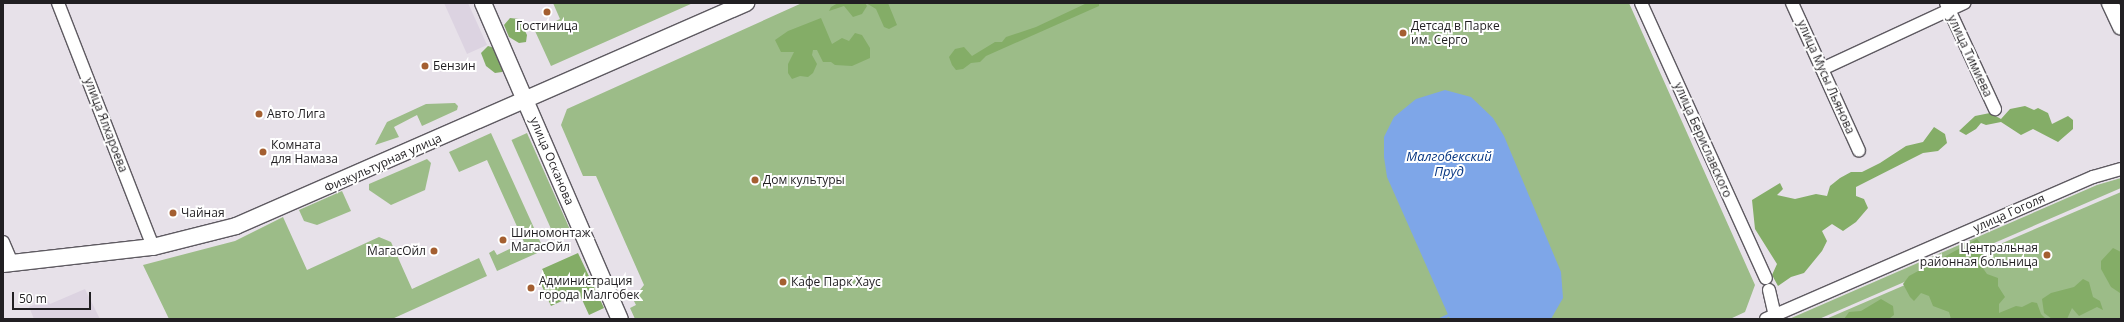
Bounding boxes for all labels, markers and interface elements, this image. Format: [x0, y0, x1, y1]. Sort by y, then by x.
marker: Гостиница [542, 7, 552, 17]
street label: улица Тимиева [1945, 13, 1995, 99]
street label: улица Мусы Льянова [1794, 18, 1858, 136]
place label: Гостиница [516, 19, 578, 33]
place label: Детсад в Парке им. Серго [1411, 19, 1500, 47]
marker: Детсад в Парке им. Серго [1398, 28, 1408, 38]
place label: Бензин [433, 59, 476, 73]
marker: Бензин [420, 61, 430, 71]
street label: улица Ялхароева [81, 76, 131, 174]
street label: улица Бериславского [1671, 80, 1735, 200]
place label: Авто Лига [267, 107, 325, 121]
marker: Авто Лига [254, 109, 264, 119]
street label: улица Осканова [527, 115, 577, 207]
street label: Физкультурная улица [322, 131, 444, 195]
place label: Комната для Намаза [271, 138, 338, 166]
marker: Комната для Намаза [258, 147, 268, 157]
water label: Малгобекский Пруд [1406, 149, 1492, 180]
place label: Дом культуры [763, 173, 845, 187]
marker: Дом культуры [750, 175, 760, 185]
street label: улица Гоголя [1971, 191, 2047, 235]
place label: Чайная [181, 206, 225, 220]
marker: Чайная [168, 208, 178, 218]
place label: Шиномонтаж МагасОйл [511, 226, 591, 254]
marker: Шиномонтаж МагасОйл [498, 235, 508, 245]
place label: Центральная районная больница [1920, 241, 2038, 269]
place label: МагасОйл [367, 244, 426, 258]
marker: МагасОйл [429, 246, 439, 256]
marker: Центральная районная больница [2041, 249, 2053, 261]
place label: Администрация города Малгобек [539, 274, 639, 302]
place label: Кафе Парк Хаус [791, 275, 881, 289]
marker: Кафе Парк Хаус [778, 277, 788, 287]
marker: Администрация города Малгобек [526, 283, 536, 293]
scale bar [14, 284, 93, 310]
text: 50 m [19, 290, 47, 307]

